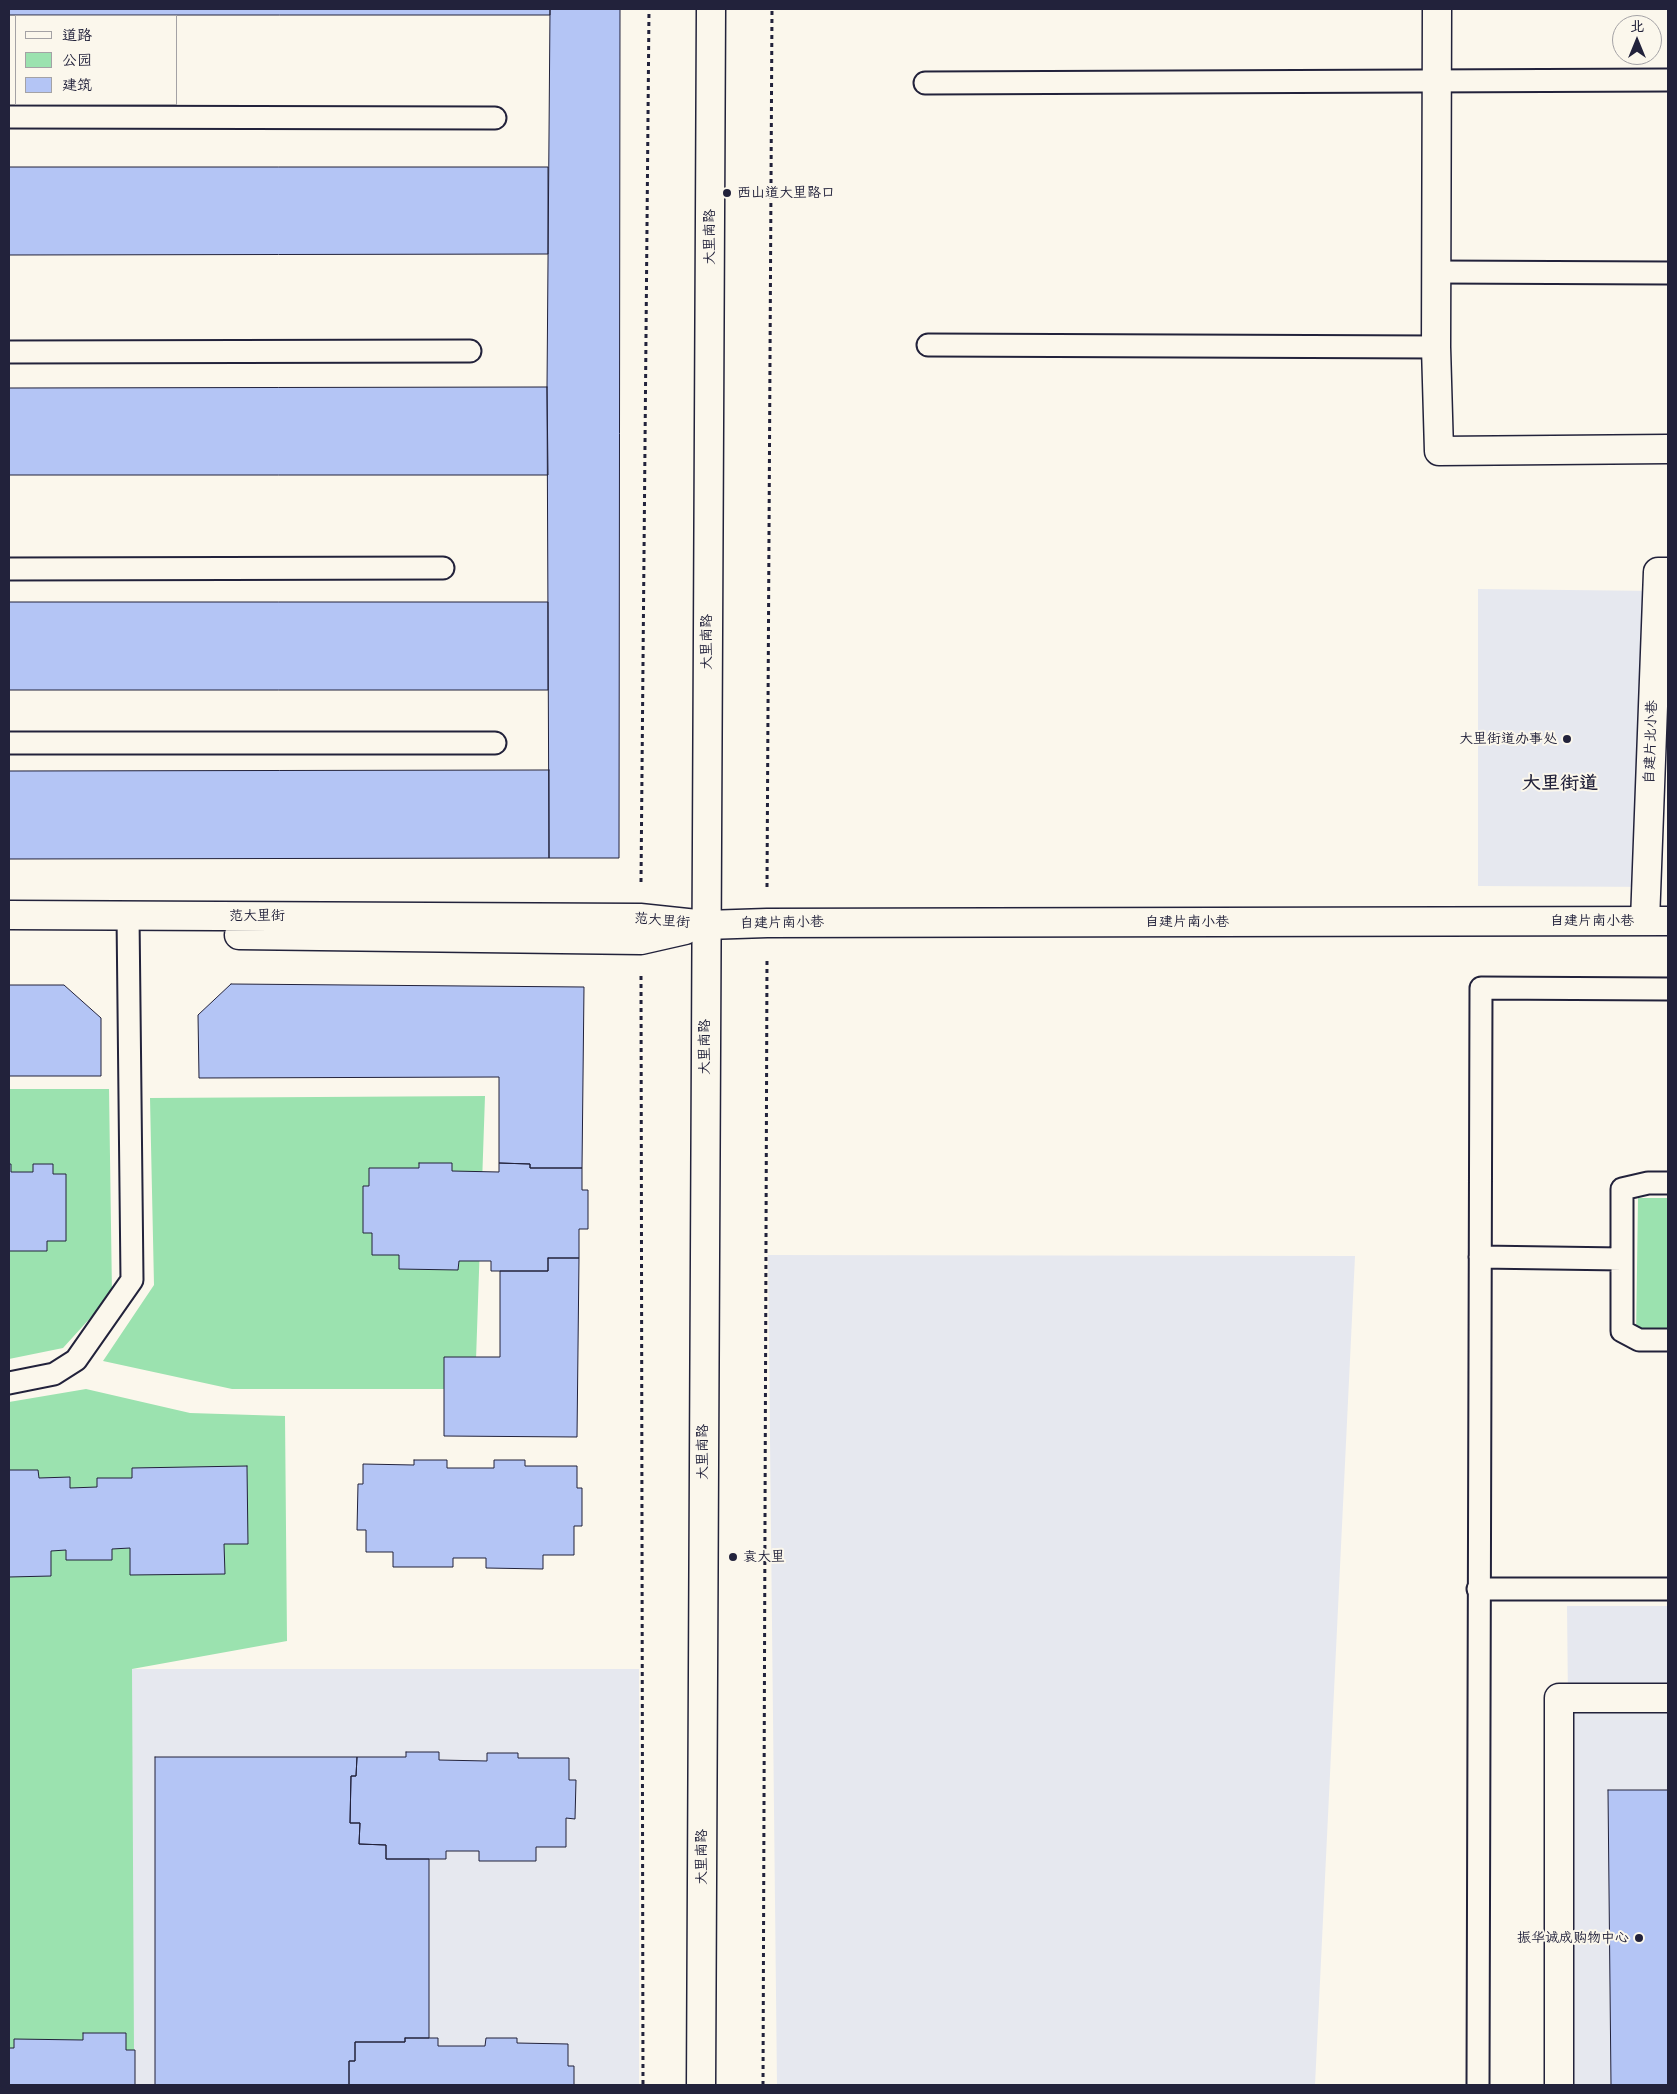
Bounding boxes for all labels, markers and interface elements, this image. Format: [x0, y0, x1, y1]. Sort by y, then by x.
legend [15, 15, 178, 105]
north arrow [1612, 15, 1662, 65]
text: 北 [1630, 17, 1644, 35]
text: 道路 [62, 25, 92, 45]
text: 公园 [62, 50, 92, 70]
text: 建筑 [62, 75, 92, 95]
place label: 西山道大里路口 [737, 185, 835, 201]
marker: 西山道大里路口 [721, 187, 733, 199]
street label: 大里南路 [702, 209, 718, 265]
street label: 大里南路 [699, 614, 715, 670]
street label: 自建片北小巷 [1641, 700, 1661, 784]
place label: 大里街道办事处 [1459, 731, 1557, 747]
marker: 大里街道办事处 [1561, 733, 1573, 745]
district label: 大里街道 [1522, 773, 1598, 795]
street label: 范大里街 [229, 908, 285, 924]
street label: 范大里街 [633, 910, 691, 932]
street label: 自建片南小巷 [1550, 913, 1634, 929]
street label: 自建片南小巷 [740, 914, 824, 932]
street label: 自建片南小巷 [1145, 914, 1229, 930]
street label: 大里南路 [697, 1019, 713, 1075]
street label: 大里南路 [695, 1424, 711, 1480]
place label: 袁大里 [743, 1549, 785, 1565]
marker: 袁大里 [727, 1551, 739, 1563]
street label: 大里南路 [694, 1829, 710, 1885]
place label: 振华诚成购物中心 [1517, 1930, 1629, 1946]
marker: 振华诚成购物中心 [1633, 1932, 1645, 1944]

